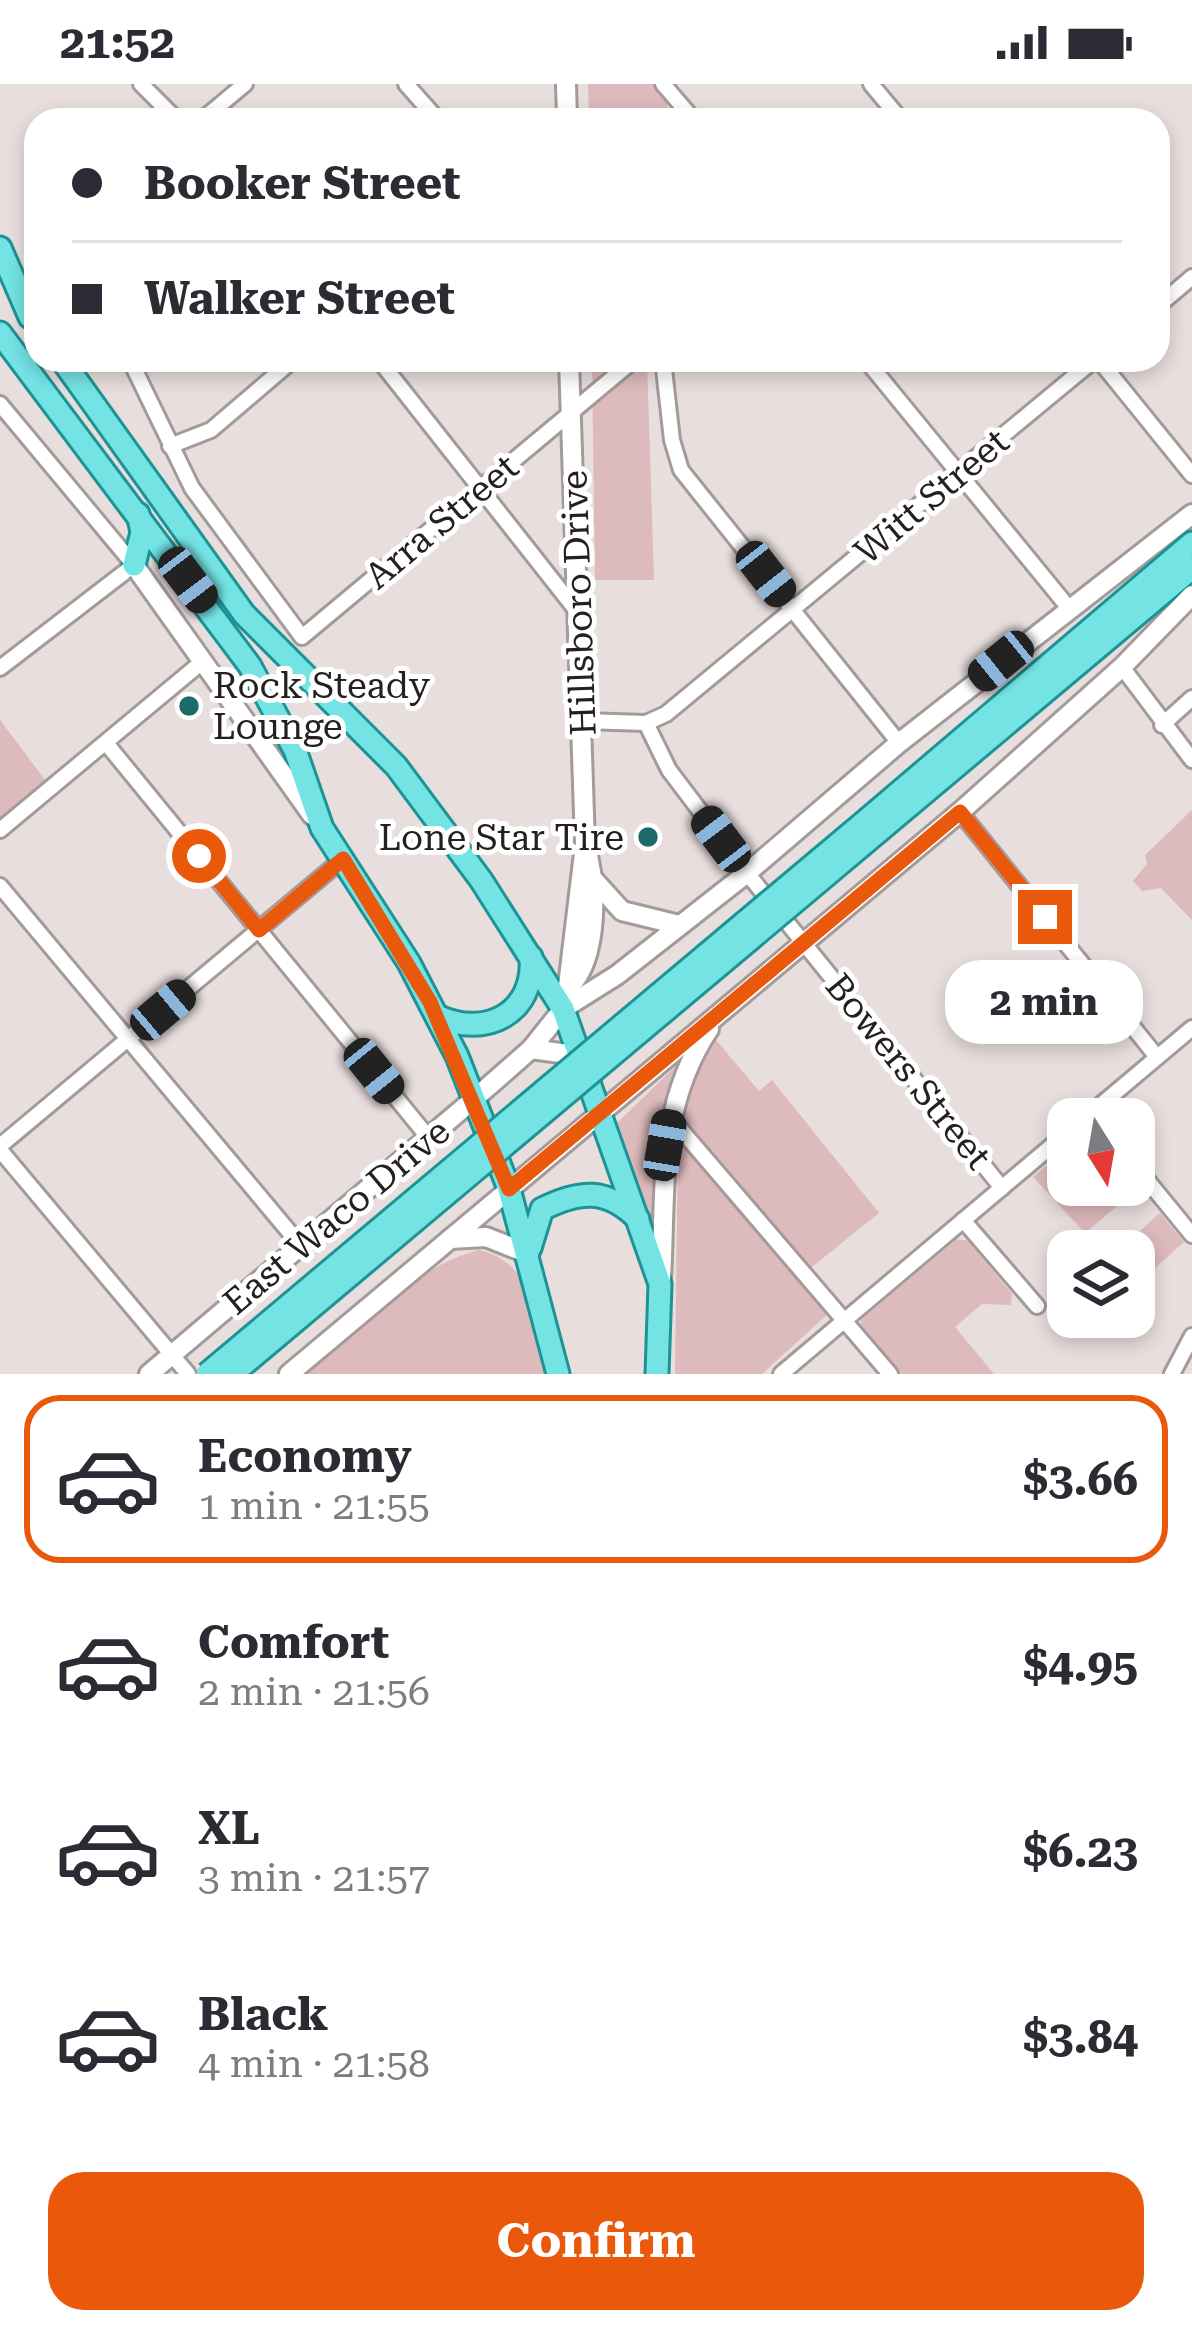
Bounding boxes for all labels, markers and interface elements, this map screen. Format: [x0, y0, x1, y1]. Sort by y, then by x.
text: 21:52 [60, 16, 175, 69]
text: Booker Street [144, 157, 461, 210]
text: Walker Street [144, 272, 455, 325]
street label: Witt Street [846, 420, 1017, 573]
street label: Arra Street [357, 446, 526, 598]
street label: Hillsboro Drive [553, 469, 605, 737]
car [730, 535, 802, 613]
car [152, 540, 224, 620]
car [962, 624, 1040, 698]
place label: Rock Steady Lounge [213, 665, 431, 748]
marker: Rock Steady Lounge [176, 693, 202, 719]
car [685, 799, 757, 879]
place label: Lone Star Tire [379, 817, 624, 859]
marker: Lone Star Tire [635, 824, 661, 850]
route start [172, 829, 226, 883]
route end [1018, 890, 1072, 944]
callout: 2 min [946, 959, 1144, 1043]
street label: Bowers Street [817, 966, 1000, 1178]
car [124, 973, 202, 1047]
text: 2 min [990, 979, 1098, 1025]
car [337, 1032, 411, 1110]
north arrow [1047, 1098, 1155, 1206]
map controls [1047, 1098, 1155, 1338]
car [641, 1106, 689, 1184]
street label: East Waco Drive [215, 1110, 458, 1323]
button: layers [1047, 1230, 1155, 1338]
icon: car [54, 1425, 162, 1533]
text: Economy [198, 1430, 412, 1483]
text: $3.66 [1023, 1453, 1138, 1506]
text: 1 min · 21:55 [198, 1483, 430, 1529]
icon: car [54, 1611, 162, 1719]
text: Comfort [198, 1616, 389, 1669]
text: $4.95 [1023, 1639, 1138, 1692]
text: 2 min · 21:56 [198, 1669, 430, 1715]
icon: car [54, 1797, 162, 1905]
text: XL [198, 1802, 260, 1855]
text: $6.23 [1023, 1825, 1138, 1878]
text: 3 min · 21:57 [198, 1855, 430, 1901]
icon: car [54, 1983, 162, 2091]
text: Black [198, 1988, 328, 2041]
text: $3.84 [1023, 2011, 1138, 2064]
text: 4 min · 21:58 [198, 2041, 430, 2087]
button: Confirm [48, 2172, 1144, 2310]

